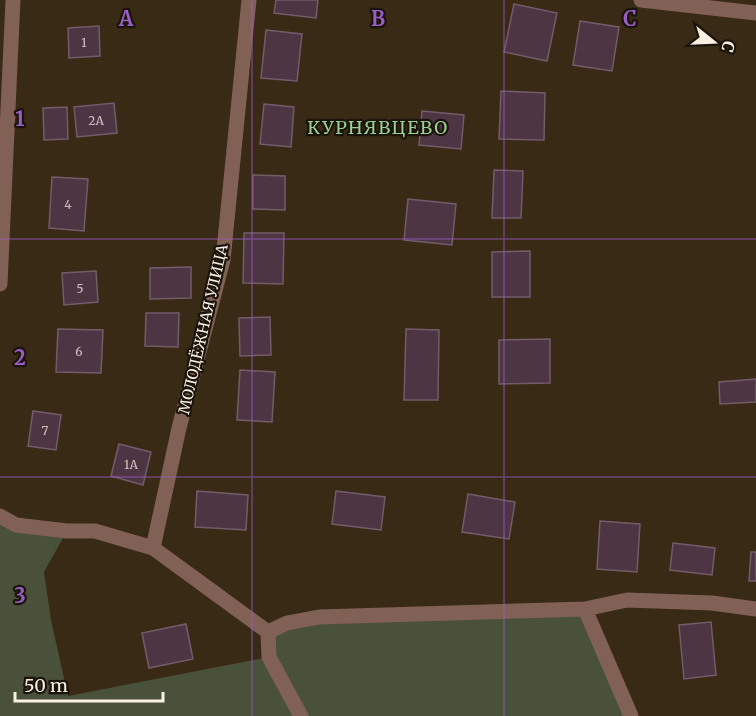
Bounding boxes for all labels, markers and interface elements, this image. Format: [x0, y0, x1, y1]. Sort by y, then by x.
text: A [118, 6, 134, 31]
text: B [371, 6, 385, 31]
text: C [623, 6, 637, 31]
north arrow [684, 12, 744, 72]
house number: 1 [81, 35, 87, 50]
text: С [717, 39, 739, 55]
text: 1 [15, 106, 25, 131]
house number: 2А [88, 113, 104, 128]
district label: КУРНЯВЦЕВО [307, 116, 449, 139]
house number: 4 [64, 197, 72, 212]
street label: МОЛОДЁЖНАЯ УЛИЦА [174, 242, 232, 416]
house number: 5 [76, 281, 84, 296]
house number: 6 [75, 344, 83, 359]
text: 2 [14, 345, 26, 370]
house number: 7 [42, 423, 49, 438]
house number: 1А [124, 457, 139, 472]
text: 3 [14, 583, 26, 608]
scale bar [15, 665, 164, 703]
text: 50 m [24, 674, 68, 697]

